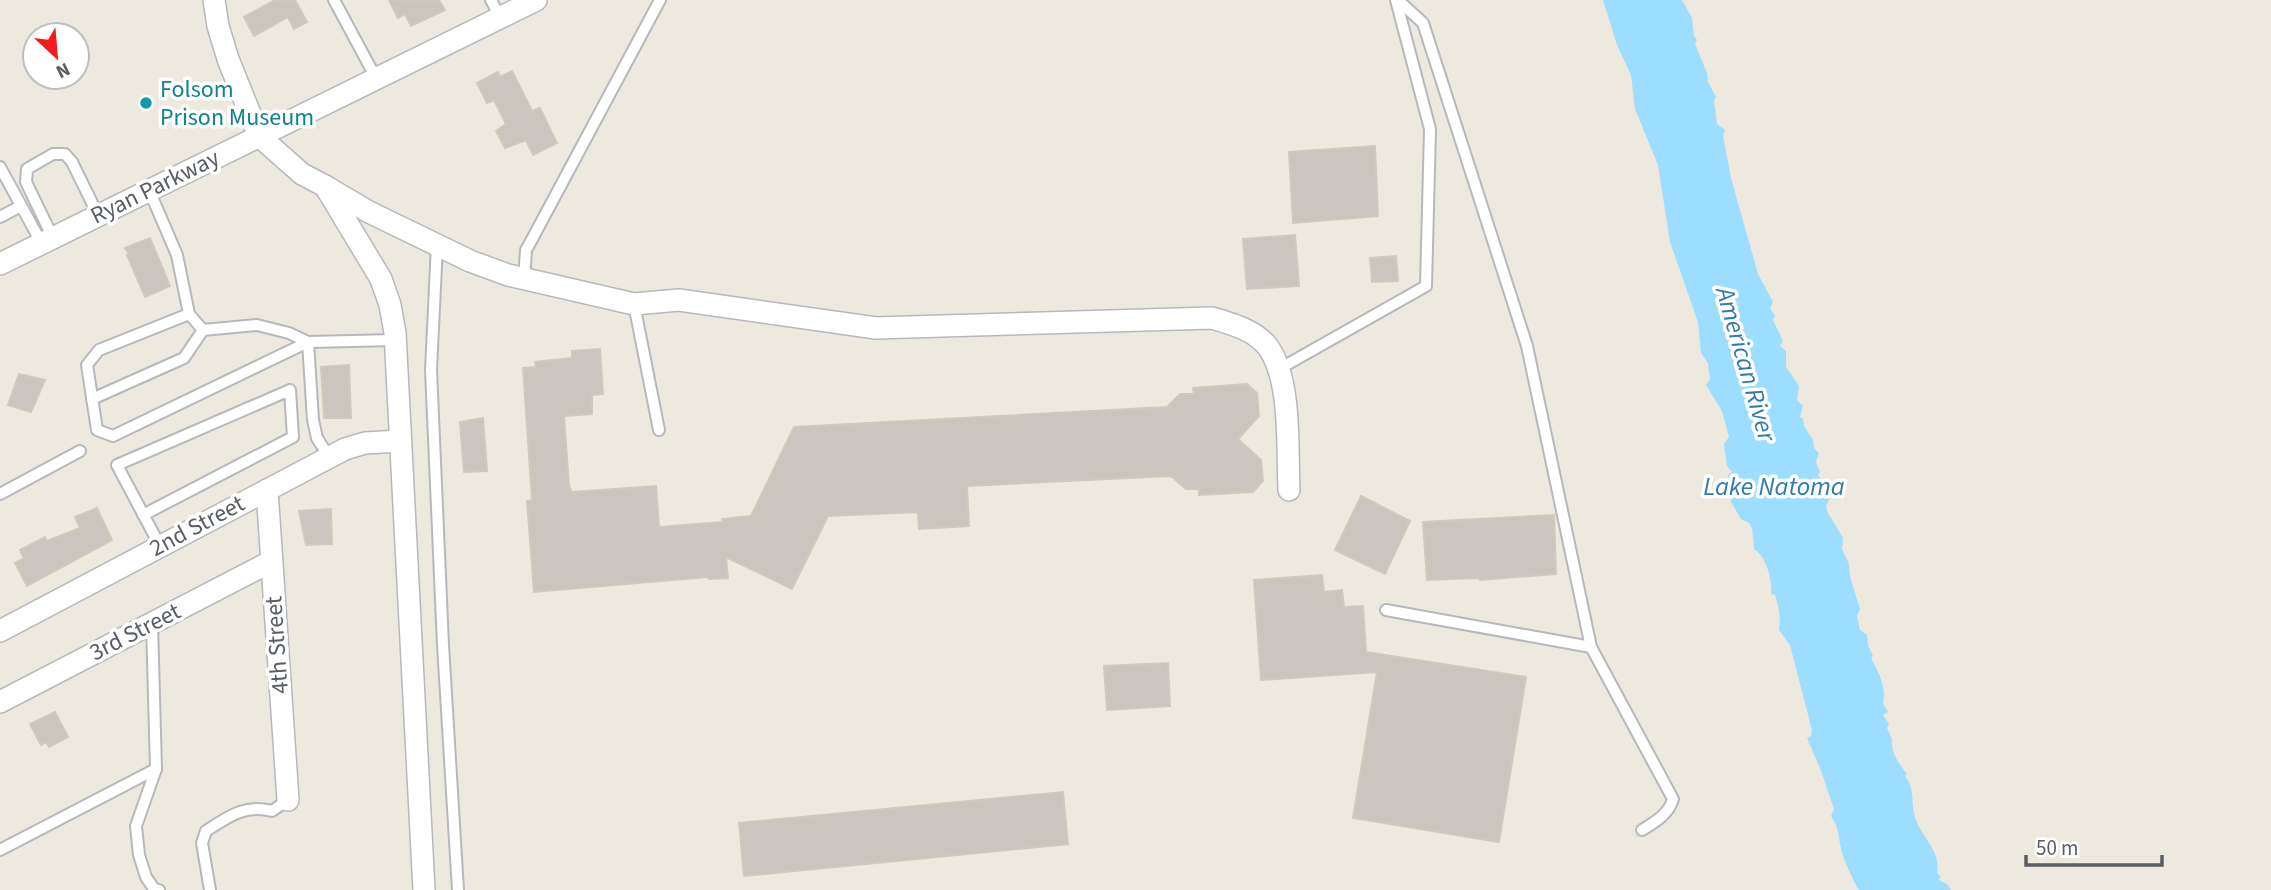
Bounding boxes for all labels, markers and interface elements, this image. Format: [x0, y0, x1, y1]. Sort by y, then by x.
north arrow [21, 21, 91, 91]
text: N [51, 55, 74, 85]
place label: Folsom Prison Museum [160, 72, 314, 135]
marker: Folsom Prison Museum [138, 95, 154, 111]
street label: Ryan Parkway [85, 141, 225, 233]
water label: American River [1706, 281, 1786, 447]
water label: Lake Natoma [1703, 468, 1845, 505]
street label: 2nd Street [143, 486, 251, 566]
street label: 3rd Street [83, 594, 187, 670]
street label: 4th Street [256, 595, 298, 695]
scale bar [2026, 824, 2162, 868]
text: 50 m [2036, 833, 2078, 863]

